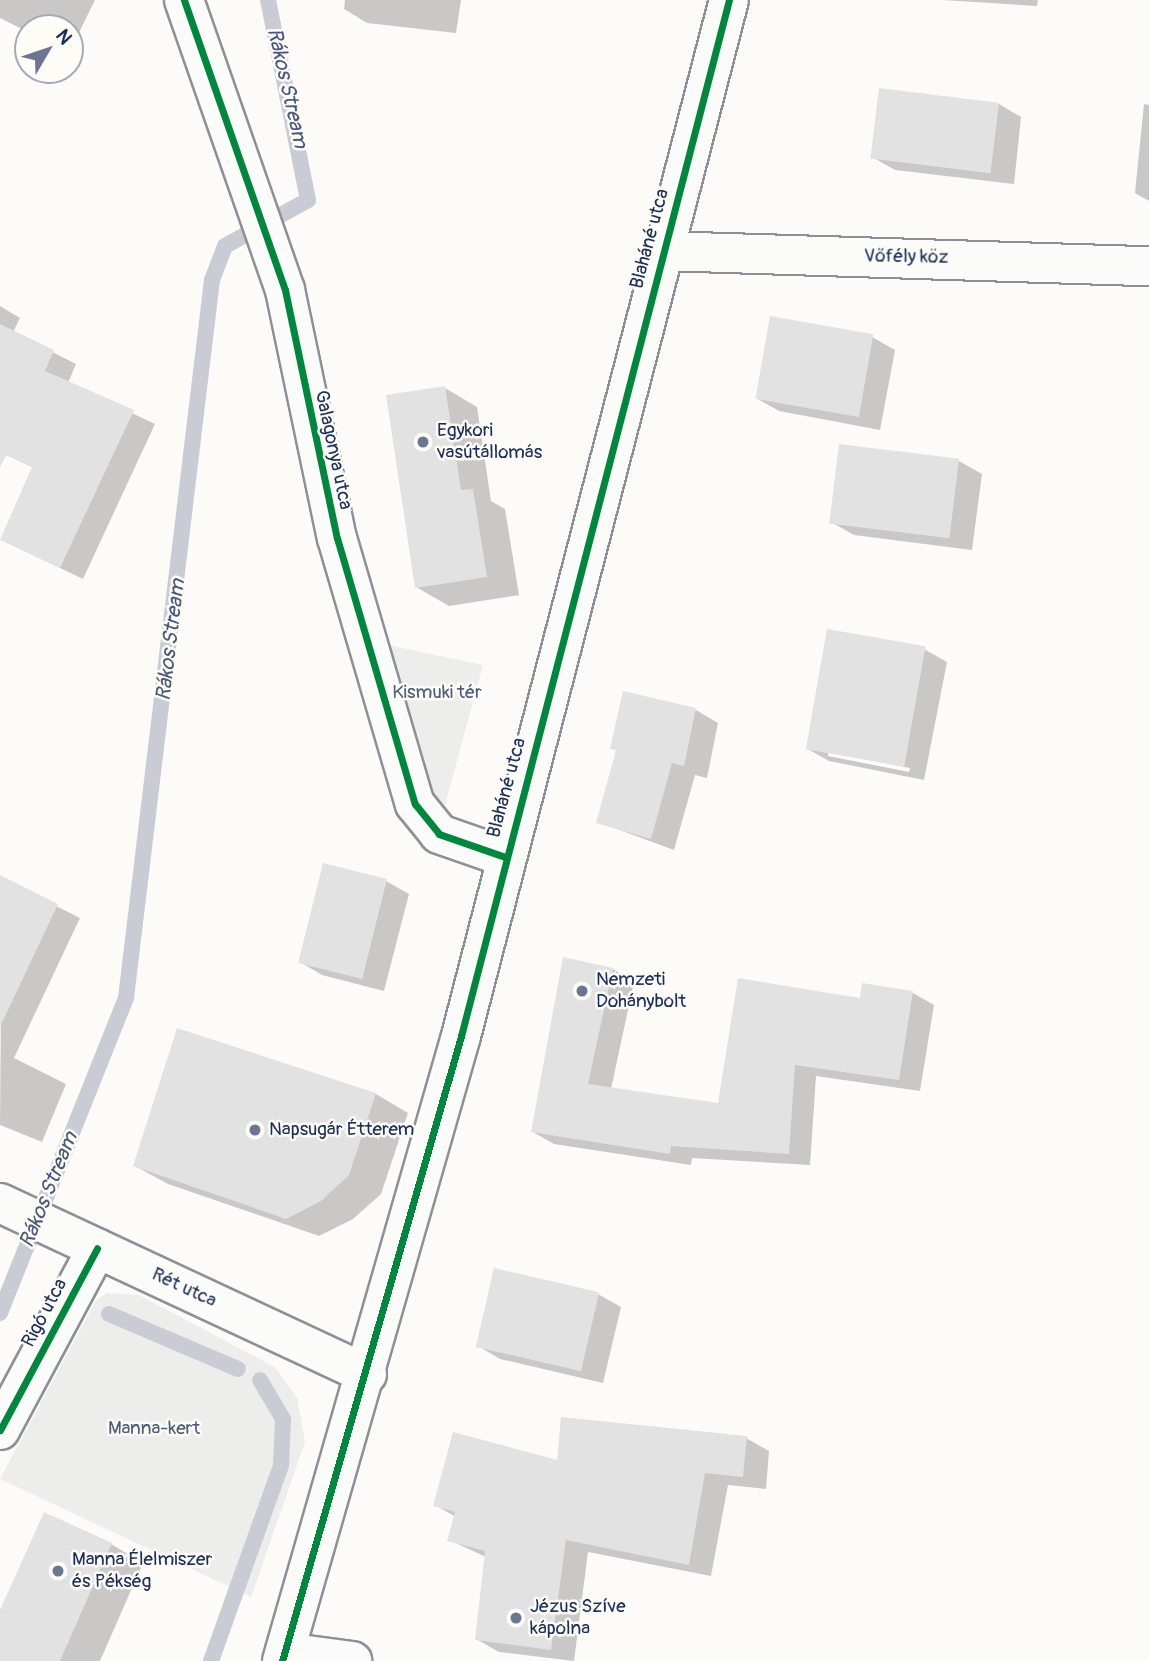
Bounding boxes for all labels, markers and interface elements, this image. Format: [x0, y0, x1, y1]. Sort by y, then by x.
north arrow [14, 14, 84, 84]
text: N [50, 24, 77, 50]
water label: Rákos Stream [261, 25, 313, 151]
street label: Blaháné utca [626, 187, 674, 291]
street label: Vőfély köz [864, 245, 948, 269]
street label: Galagonya utca [309, 388, 357, 512]
place label: Egykori vasútállomás [437, 420, 542, 464]
marker: Egykori vasútállomás [415, 434, 431, 450]
water label: Rákos Stream [151, 578, 191, 702]
park label: Kismuki tér [392, 682, 482, 704]
street label: Blaháné utca [483, 736, 531, 840]
place label: Nemzeti Dohánybolt [596, 969, 686, 1013]
marker: Nemzeti Dohánybolt [574, 983, 590, 999]
place label: Napsugár Étterem [269, 1119, 414, 1141]
marker: Napsugár Étterem [247, 1122, 263, 1138]
water label: Rákos Stream [14, 1128, 84, 1252]
street label: Rét utca [148, 1263, 220, 1313]
street label: Rigó utca [18, 1275, 72, 1351]
park label: Manna-kert [108, 1418, 200, 1440]
place label: Manna Élelmiszer és Pékség [72, 1549, 212, 1593]
marker: Manna Élelmiszer és Pékség [50, 1563, 66, 1579]
place label: Jézus Szíve kápolna [530, 1596, 625, 1640]
marker: Jézus Szíve kápolna [508, 1610, 524, 1626]

